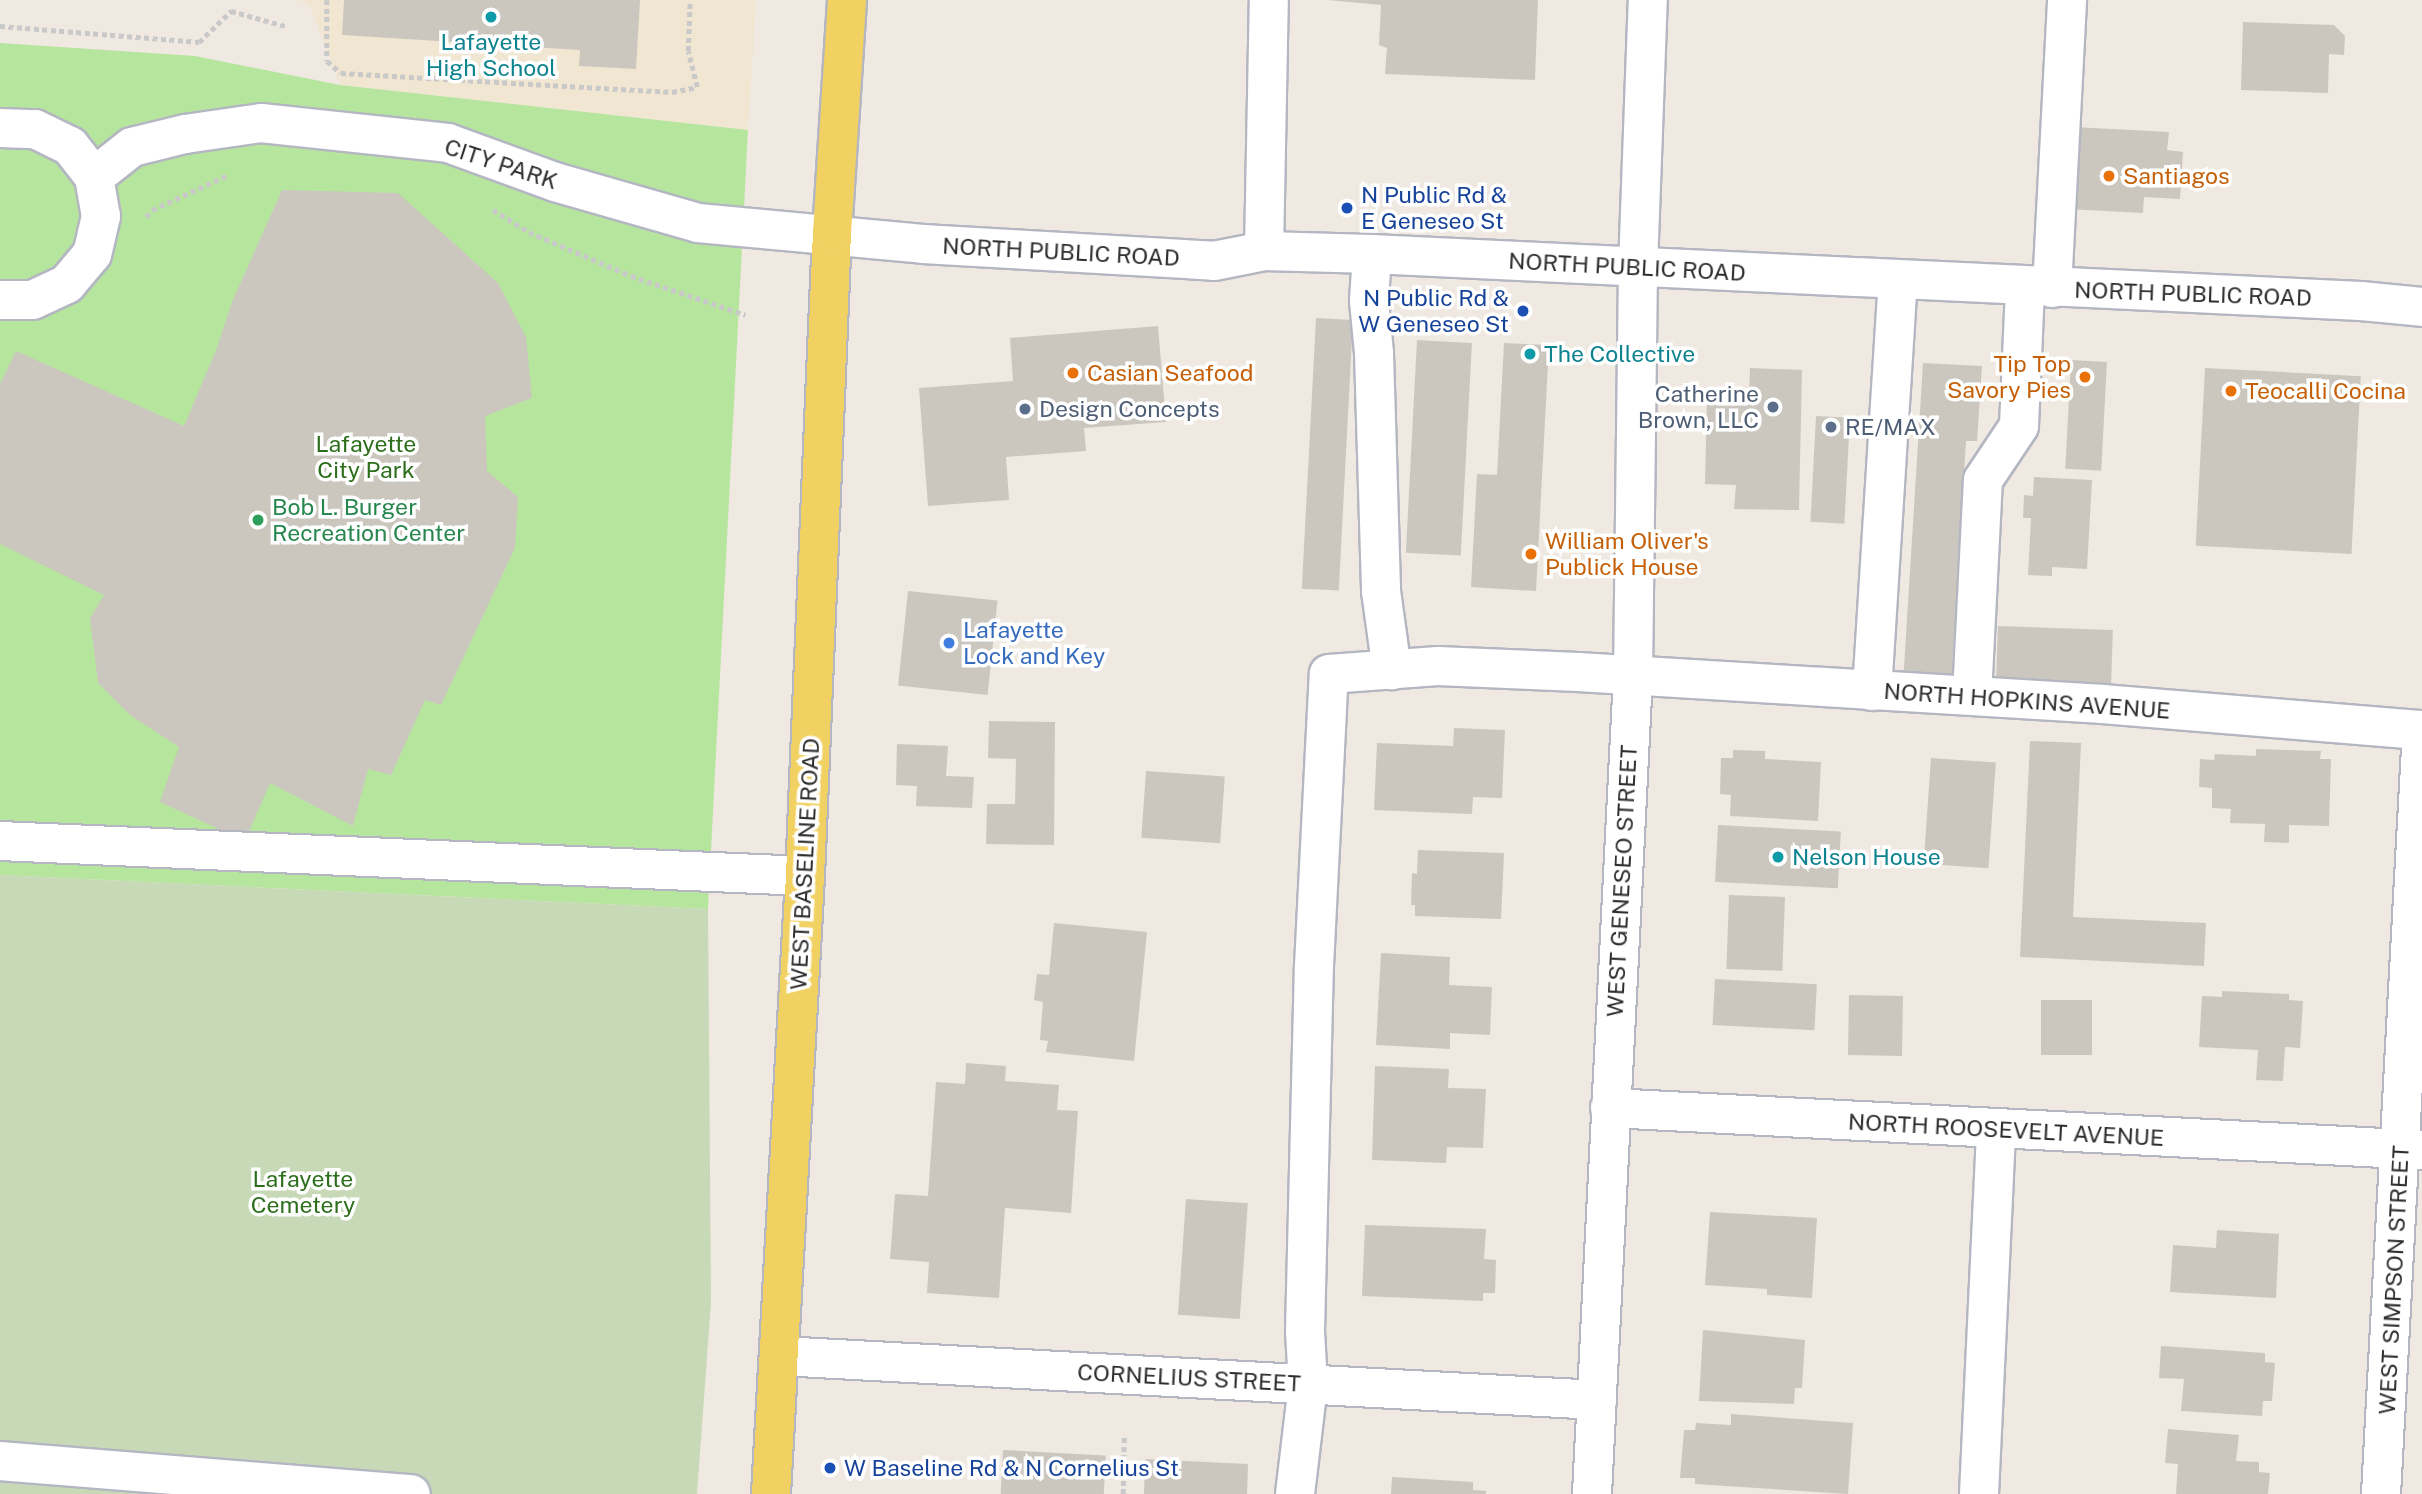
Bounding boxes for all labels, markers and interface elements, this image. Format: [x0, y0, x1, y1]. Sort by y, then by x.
marker: Lafayette High School [483, 9, 499, 25]
place label: Lafayette High School [426, 28, 556, 82]
street label: CITY PARK [441, 133, 561, 195]
place label: Santiagos [2123, 162, 2230, 190]
marker: Santiagos [2101, 168, 2117, 184]
place label: N Public Rd & E Geneseo St [1361, 181, 1507, 235]
marker: N Public Rd & E Geneseo St [1339, 200, 1355, 216]
street label: NORTH PUBLIC ROAD [942, 232, 1180, 272]
street label: NORTH PUBLIC ROAD [1508, 247, 1746, 287]
street label: NORTH PUBLIC ROAD [2074, 276, 2312, 312]
place label: N Public Rd & W Geneseo St [1358, 284, 1509, 338]
marker: N Public Rd & W Geneseo St [1515, 303, 1531, 319]
place label: The Collective [1544, 340, 1695, 368]
marker: The Collective [1522, 346, 1538, 362]
place label: Tip Top Savory Pies [1947, 350, 2071, 404]
place label: Casian Seafood [1087, 359, 1254, 387]
marker: Casian Seafood [1065, 365, 1081, 381]
marker: Tip Top Savory Pies [2077, 369, 2093, 385]
place label: Teocalli Cocina [2245, 377, 2406, 405]
place label: Catherine Brown, LLC [1638, 380, 1759, 434]
marker: Teocalli Cocina [2223, 383, 2239, 399]
place label: Design Concepts [1039, 395, 1220, 423]
marker: Catherine Brown, LLC [1765, 399, 1781, 415]
marker: Design Concepts [1017, 401, 1033, 417]
place label: RE/MAX [1845, 413, 1936, 441]
marker: RE/MAX [1823, 419, 1839, 435]
park label: Lafayette City Park [316, 430, 416, 484]
place label: Bob L. Burger Recreation Center [272, 493, 465, 547]
marker: Bob L. Burger Recreation Center [250, 512, 266, 528]
place label: William Oliver's Publick House [1545, 527, 1709, 581]
marker: William Oliver's Publick House [1523, 546, 1539, 562]
place label: Lafayette Lock and Key [963, 616, 1105, 670]
marker: Lafayette Lock and Key [941, 635, 957, 651]
street label: NORTH HOPKINS AVENUE [1883, 677, 2171, 725]
street label: WEST BASELINE ROAD [785, 737, 825, 991]
street label: WEST GENESEO STREET [1601, 744, 1643, 1018]
place label: Nelson House [1792, 843, 1941, 871]
marker: Nelson House [1770, 849, 1786, 865]
street label: NORTH ROOSEVELT AVENUE [1847, 1108, 2165, 1152]
street label: WEST SIMPSON STREET [2373, 1145, 2415, 1415]
park label: Lafayette Cemetery [251, 1165, 355, 1219]
street label: CORNELIUS STREET [1077, 1358, 1301, 1398]
place label: W Baseline Rd & N Cornelius St [844, 1454, 1179, 1482]
marker: W Baseline Rd & N Cornelius St [822, 1460, 838, 1476]

